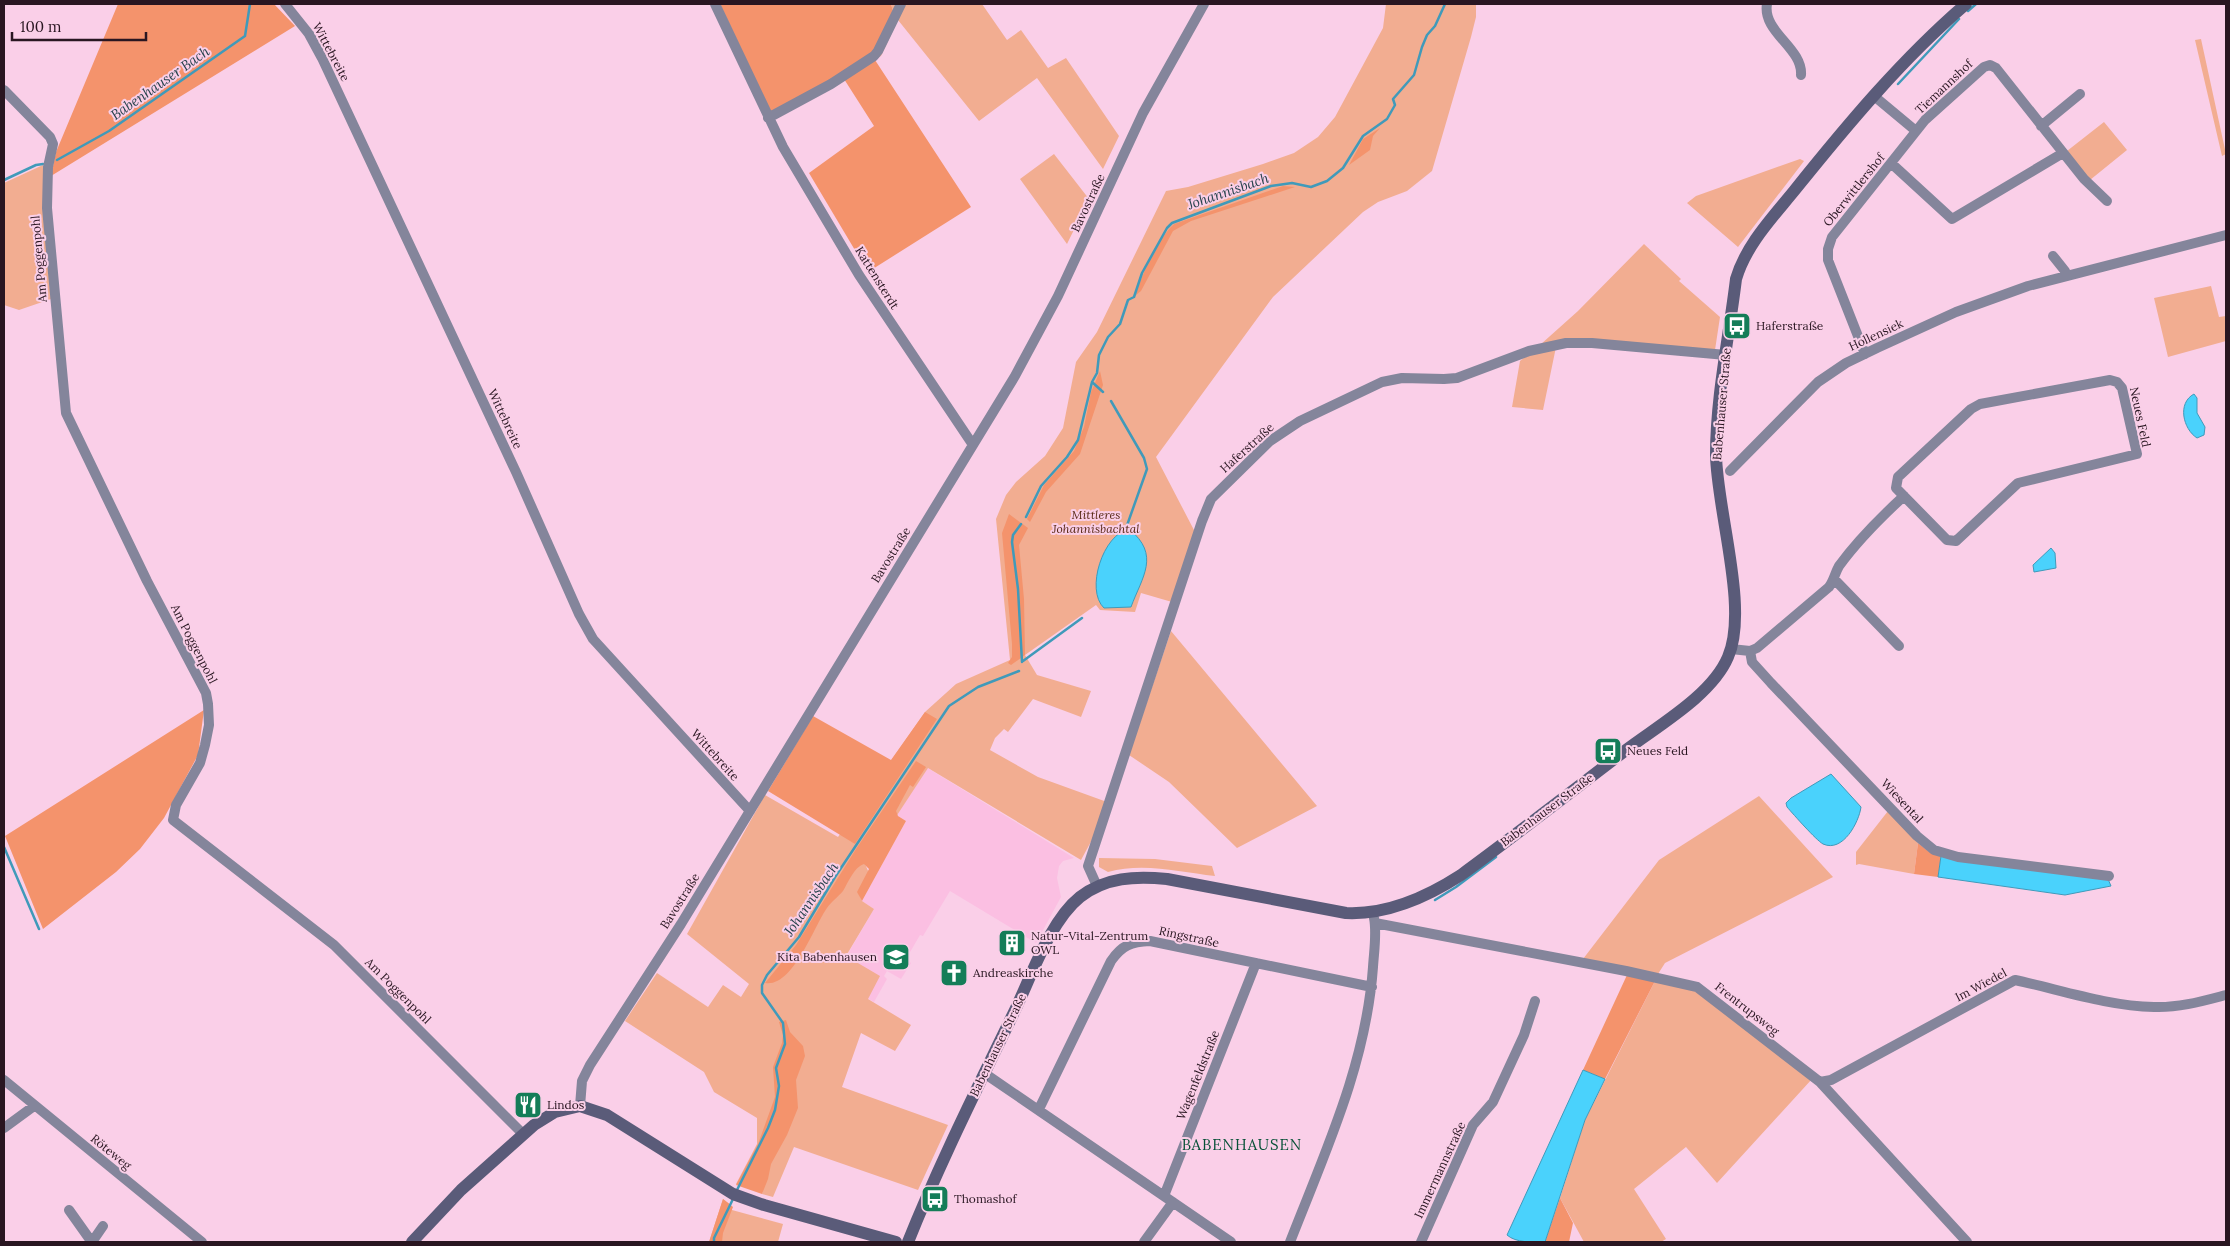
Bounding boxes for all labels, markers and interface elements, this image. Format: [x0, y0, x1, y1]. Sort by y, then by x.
scale bar [12, 10, 146, 42]
text: 100 m [20, 17, 61, 36]
street label: Wittebreite [310, 20, 353, 84]
water label: Babenhauser Bach [107, 42, 213, 124]
street label: Tiemannshof [1912, 56, 1976, 117]
street label: Oberwittlershof [1820, 149, 1888, 229]
water label: Johannisbach [1184, 169, 1271, 214]
street label: Bavostraße [1067, 171, 1108, 234]
street label: Am Poggenpohl [27, 215, 50, 304]
street label: Kattensterdt [852, 244, 903, 312]
bus stop icon: Haferstraße [1722, 311, 1752, 341]
street label: Hollensiek [1846, 315, 1906, 354]
place label: Haferstraße [1756, 318, 1824, 333]
street label: Babenhauser Straße [1709, 347, 1734, 461]
street label: Neues Feld [2127, 385, 2154, 448]
street label: Wittebreite [485, 386, 526, 452]
street label: Haferstraße [1217, 419, 1277, 476]
park label: Mittleres Johannisbachtal [1051, 507, 1140, 536]
street label: Bavostraße [868, 524, 914, 585]
street label: Am Poggenpohl [168, 601, 221, 686]
street label: Wittebreite [688, 726, 743, 784]
bus stop icon: Neues Feld [1593, 736, 1623, 766]
place label: Neues Feld [1627, 743, 1688, 758]
street label: Babenhauser Straße [1497, 769, 1597, 850]
street label: Wiesental [1878, 775, 1927, 826]
water label: Johannisbach [779, 859, 842, 940]
street label: Bavostraße [657, 870, 703, 931]
street label: Ringstraße [1158, 923, 1221, 950]
building icon: Natur-Vital-Zentrum OWL [997, 928, 1027, 958]
place label: Natur-Vital-Zentrum OWL [1031, 928, 1148, 957]
school or university icon: Kita Babenhausen [881, 942, 911, 972]
place label: Kita Babenhausen [777, 949, 877, 964]
street label: Am Poggenpohl [362, 954, 434, 1027]
church icon: Andreaskirche [939, 958, 969, 988]
place label: Andreaskirche [972, 965, 1054, 980]
street label: Im Wiedel [1952, 965, 2009, 1004]
street label: Frentrupsweg [1712, 979, 1783, 1039]
street label: Babenhauser Straße [966, 990, 1029, 1099]
street label: Wagenfeldstraße [1173, 1027, 1222, 1122]
restaurant icon: Lindos [513, 1090, 543, 1120]
place label: Lindos [547, 1097, 585, 1112]
street label: Immermannstraße [1411, 1119, 1469, 1220]
street label: Röteweg [88, 1131, 135, 1173]
district label: BABENHAUSEN [1182, 1135, 1302, 1154]
bus stop icon: Thomashof [920, 1184, 950, 1214]
place label: Thomashof [954, 1191, 1018, 1206]

